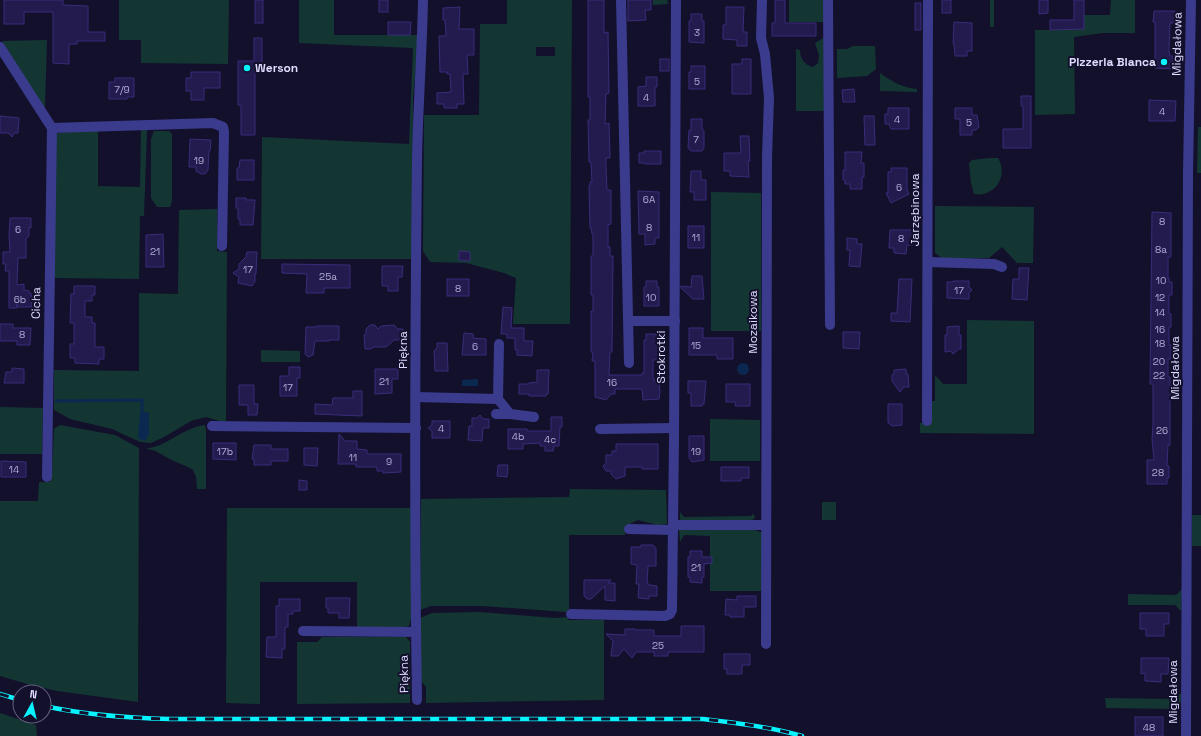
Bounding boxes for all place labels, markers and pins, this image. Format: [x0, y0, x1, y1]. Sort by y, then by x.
place label: Pizzeria Bianca [1069, 54, 1156, 70]
marker: Pizzeria Bianca [1159, 57, 1169, 67]
place label: Werson [255, 60, 298, 76]
marker: Werson [242, 63, 252, 73]

